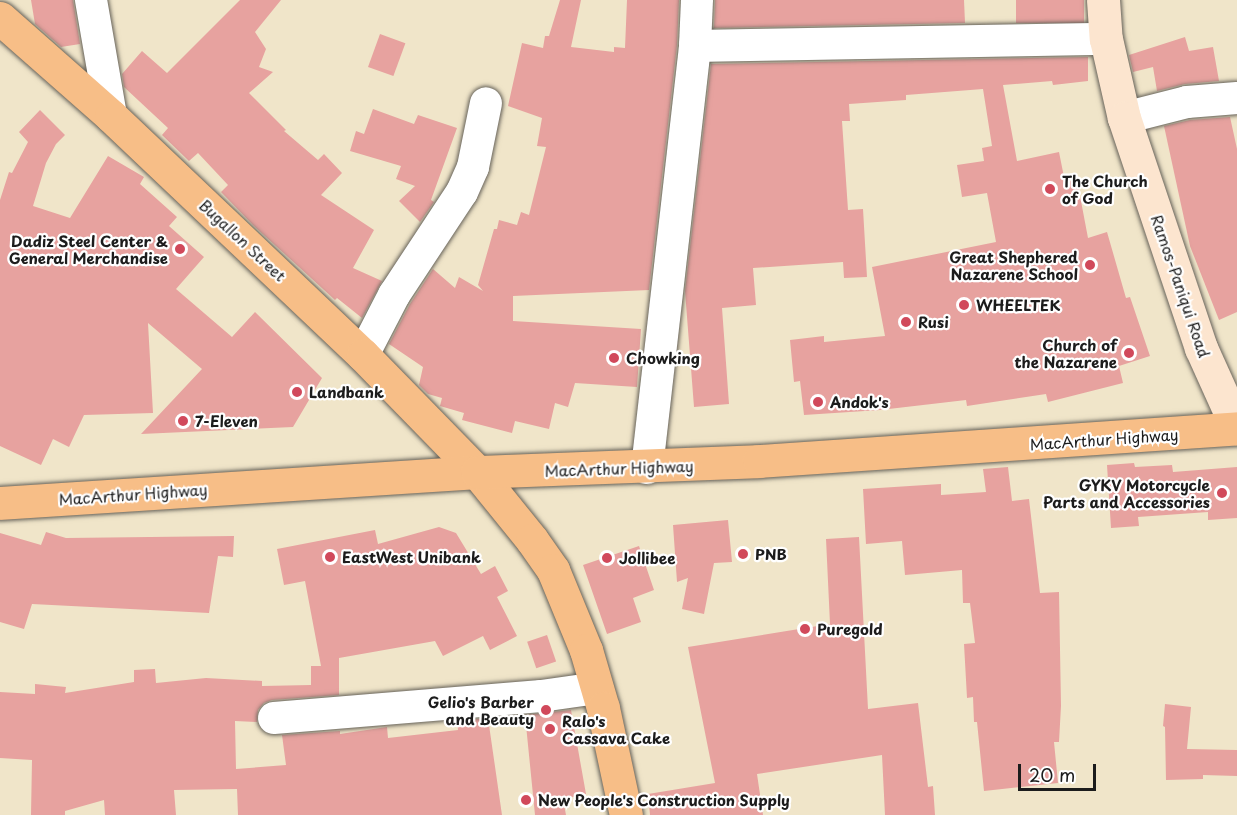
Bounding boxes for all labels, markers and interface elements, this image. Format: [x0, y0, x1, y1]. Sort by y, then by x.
place label: The Church of God [1062, 171, 1149, 206]
marker: The Church of God [1043, 182, 1057, 196]
street label: Bugallon Street [196, 195, 290, 285]
street label: Ramos-Paniqui Road [1148, 213, 1214, 359]
place label: Dadiz Steel Center & General Merchandise [8, 231, 168, 266]
marker: Dadiz Steel Center & General Merchandise [173, 242, 187, 256]
place label: Great Shephered Nazarene School [949, 247, 1078, 282]
marker: Great Shephered Nazarene School [1083, 258, 1097, 272]
place label: WHEELTEK [976, 296, 1060, 314]
marker: WHEELTEK [957, 298, 971, 312]
place label: Rusi [918, 313, 949, 331]
marker: Rusi [899, 315, 913, 329]
place label: Church of the Nazarene [1014, 335, 1117, 370]
marker: Church of the Nazarene [1122, 346, 1136, 360]
place label: Chowking [626, 349, 700, 367]
marker: Chowking [607, 351, 621, 365]
place label: Landbank [309, 383, 384, 401]
marker: Landbank [290, 385, 304, 399]
place label: Andok's [830, 393, 889, 411]
marker: Andok's [811, 395, 825, 409]
place label: 7-Eleven [195, 412, 258, 430]
marker: 7-Eleven [176, 414, 190, 428]
street label: MacArthur Highway [1029, 425, 1179, 453]
street label: MacArthur Highway [544, 456, 694, 480]
place label: GYKV Motorcycle Parts and Accessories [1043, 475, 1210, 510]
street label: MacArthur Highway [58, 480, 208, 508]
marker: GYKV Motorcycle Parts and Accessories [1215, 486, 1229, 500]
place label: PNB [755, 545, 787, 563]
marker: PNB [736, 547, 750, 561]
place label: EastWest Unibank [342, 548, 482, 566]
place label: Jollibee [619, 549, 675, 567]
marker: EastWest Unibank [323, 550, 337, 564]
marker: Jollibee [600, 551, 614, 565]
place label: Puregold [817, 620, 883, 638]
marker: Puregold [798, 622, 812, 636]
place label: Gelio's Barber and Beauty [428, 692, 534, 727]
marker: Gelio's Barber and Beauty [539, 703, 553, 717]
place label: Ralo's Cassava Cake [562, 711, 671, 746]
marker: Ralo's Cassava Cake [543, 722, 557, 736]
scale bar [1021, 752, 1099, 790]
text: 20 m [1029, 761, 1075, 788]
place label: New People's Construction Supply [538, 791, 792, 809]
marker: New People's Construction Supply [519, 793, 533, 807]

